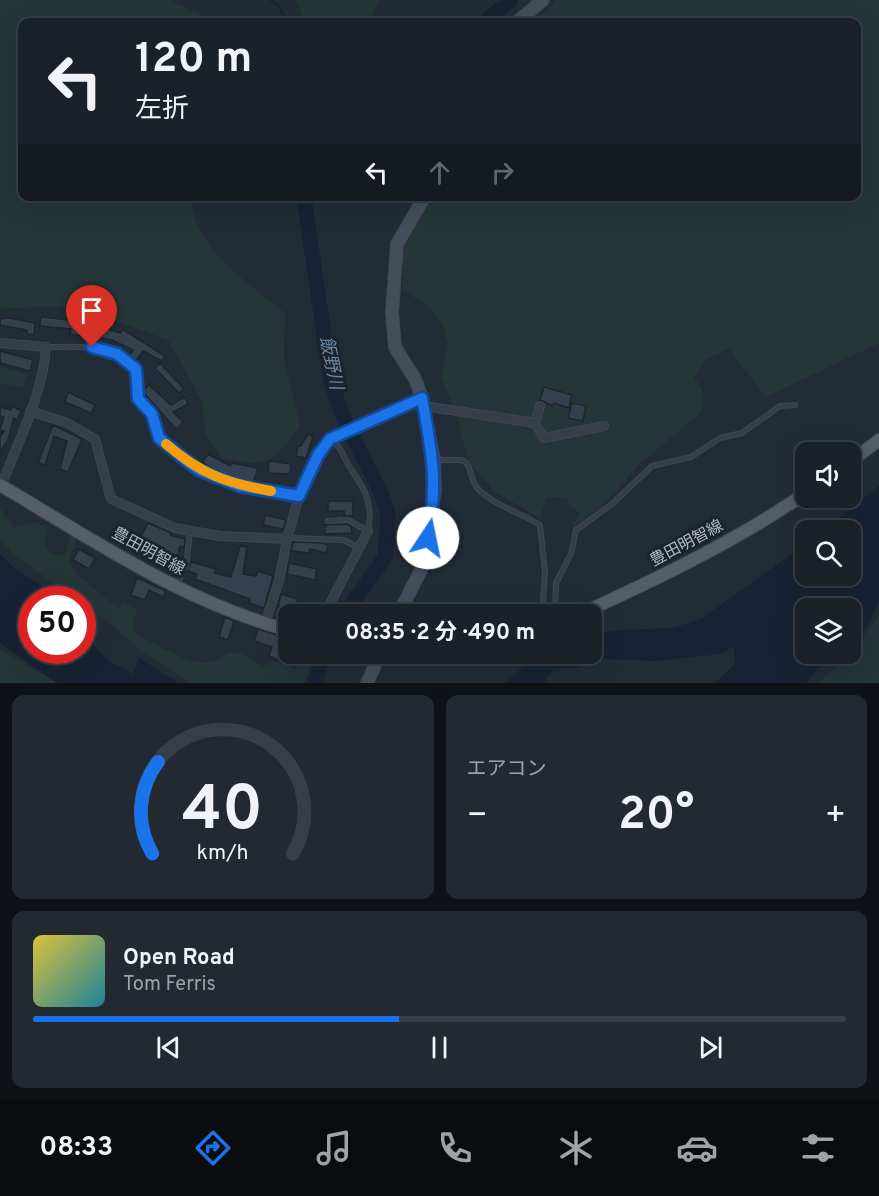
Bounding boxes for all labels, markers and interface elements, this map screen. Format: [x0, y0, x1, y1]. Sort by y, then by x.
text: 120 m [135, 34, 252, 87]
icon: left [36, 42, 114, 120]
text: 左折 [135, 93, 189, 127]
icon: left [360, 156, 393, 189]
icon: ahead [423, 156, 456, 189]
icon: right [486, 156, 519, 189]
pin [66, 285, 117, 347]
icon: arrive [75, 294, 108, 327]
water label: 飯野川 [313, 334, 347, 394]
map controls [795, 442, 861, 664]
button: sound [795, 442, 861, 508]
position arrow [396, 506, 460, 570]
street label: 豊田明智線 [647, 516, 727, 572]
button: search [795, 520, 861, 586]
street label: 豊田明智線 [108, 524, 188, 580]
speed limit sign: 50 [18, 586, 96, 664]
button: layers [795, 598, 861, 664]
text: 08:35 · 2 分 · 490 m [345, 620, 535, 647]
text: エアコン [467, 757, 547, 783]
text: 40 [182, 773, 263, 852]
text: 20° [618, 788, 694, 845]
text: − [467, 796, 488, 838]
text: + [825, 796, 846, 838]
text: km/h [197, 840, 249, 867]
text: Open Road [123, 945, 235, 972]
text: Tom Ferris [123, 972, 216, 998]
icon: previous [152, 1031, 185, 1064]
icon: pause [423, 1031, 456, 1064]
icon: next [694, 1031, 727, 1064]
icon: directions [192, 1127, 234, 1169]
icon: music [313, 1127, 355, 1169]
icon: phone [434, 1127, 476, 1169]
icon: climate [555, 1127, 597, 1169]
icon: car [676, 1127, 718, 1169]
icon: filters [797, 1127, 839, 1169]
text: 08:33 [40, 1131, 113, 1165]

